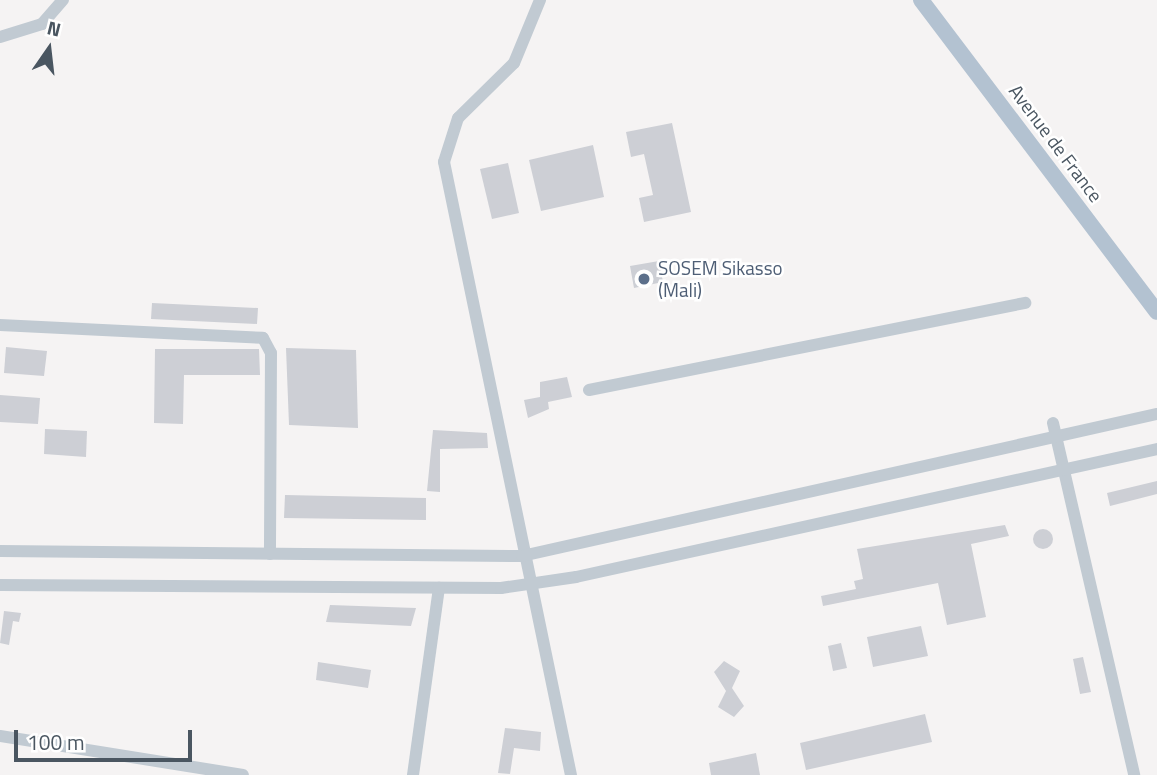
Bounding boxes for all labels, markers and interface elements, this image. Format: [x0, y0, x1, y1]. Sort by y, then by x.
text: N [44, 12, 64, 44]
north arrow [14, 14, 84, 84]
street label: Avenue de France [1004, 80, 1108, 206]
place label: SOSEM Sikasso (Mali) [658, 257, 783, 301]
marker: SOSEM Sikasso (Mali) [636, 271, 652, 287]
scale bar [18, 716, 196, 760]
text: 100 m [27, 726, 84, 758]

